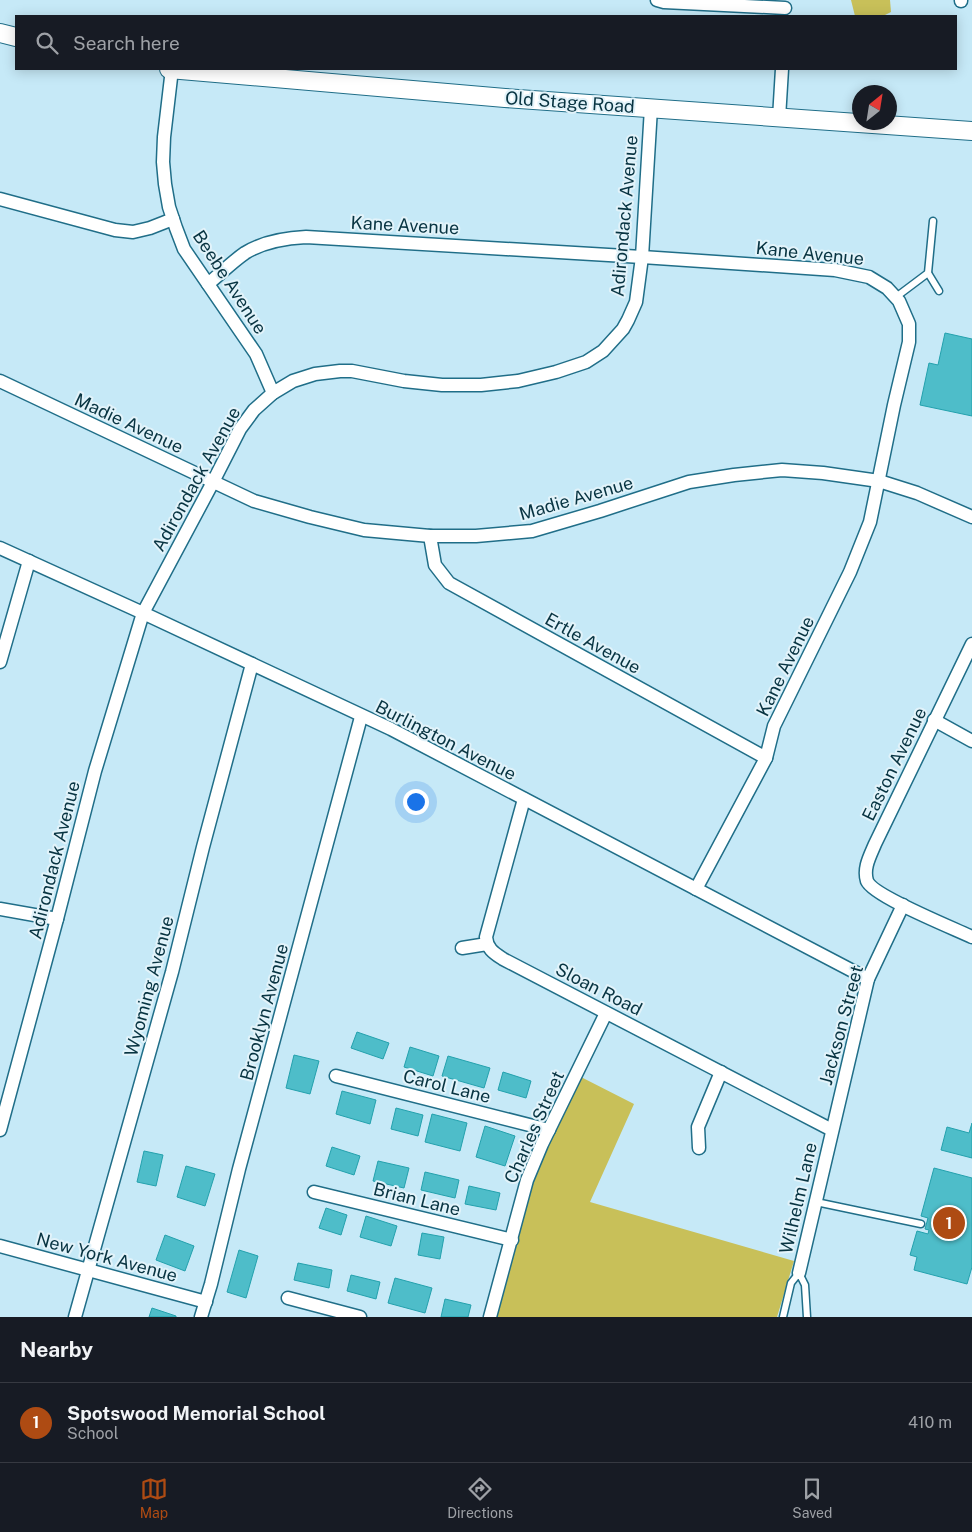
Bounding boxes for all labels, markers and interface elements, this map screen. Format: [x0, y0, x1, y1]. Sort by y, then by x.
search box [15, 15, 957, 70]
icon: search [33, 29, 61, 57]
text: Search here [73, 32, 180, 54]
north arrow [852, 85, 897, 130]
street label: Old Stage Road [505, 87, 635, 117]
street label: Adirondack Avenue [606, 134, 642, 298]
street label: Kane Avenue [350, 212, 460, 238]
street label: Beebe Avenue [189, 226, 271, 338]
street label: Kane Avenue [755, 237, 865, 269]
street label: Madie Avenue [71, 389, 187, 457]
street label: Adirondack Avenue [148, 403, 244, 555]
street label: Madie Avenue [517, 472, 635, 524]
street label: Ertle Avenue [542, 608, 644, 678]
street label: Kane Avenue [752, 613, 818, 719]
street label: Burlington Avenue [372, 696, 520, 784]
street label: Easton Avenue [858, 704, 930, 824]
street label: Adirondack Avenue [24, 779, 84, 941]
your location [403, 789, 429, 815]
street label: Wyoming Avenue [120, 913, 178, 1059]
street label: Brooklyn Avenue [236, 941, 292, 1083]
street label: Sloan Road [552, 958, 646, 1020]
street label: Jackson Street [815, 963, 867, 1087]
street label: Carol Lane [401, 1065, 493, 1107]
street label: Charles Street [500, 1068, 568, 1186]
street label: Wilhelm Lane [775, 1140, 821, 1256]
street label: Brian Lane [371, 1178, 463, 1220]
pin: 1 [933, 1204, 965, 1242]
street label: New York Avenue [34, 1228, 180, 1286]
text: Nearby [20, 1337, 93, 1362]
text: Spotswood Memorial School [67, 1402, 326, 1424]
text: 1 [33, 1413, 39, 1432]
text: 410 m [908, 1413, 952, 1432]
text: School [67, 1424, 118, 1443]
tab: Map [140, 1475, 168, 1521]
tab: Directions [447, 1475, 513, 1521]
tab: Saved [792, 1475, 832, 1521]

